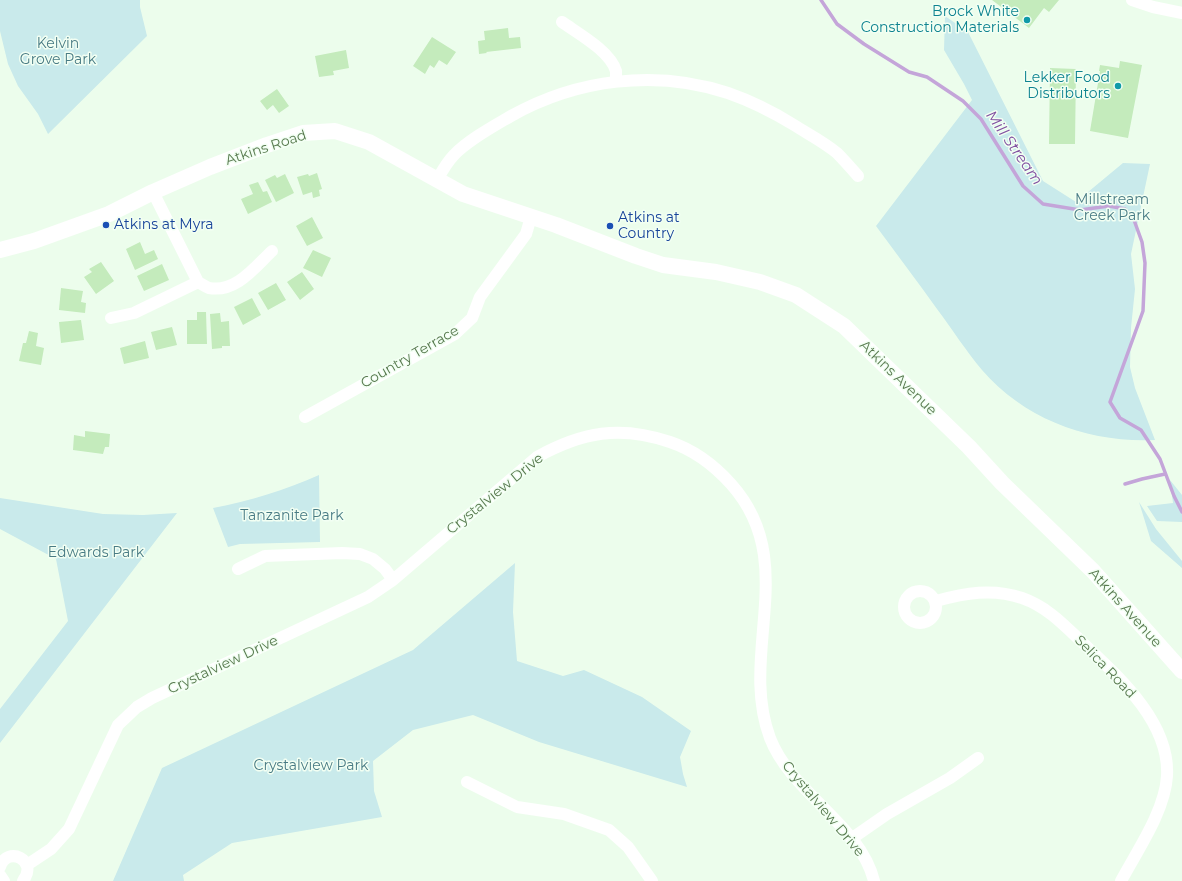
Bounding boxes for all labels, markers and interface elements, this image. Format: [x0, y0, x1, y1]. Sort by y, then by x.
place label: Brock White Construction Materials [861, 4, 1019, 36]
marker: Brock White Construction Materials [1022, 15, 1032, 25]
park label: Kelvin Grove Park [20, 36, 96, 68]
place label: Lekker Food Distributors [1024, 70, 1110, 102]
marker: Lekker Food Distributors [1113, 81, 1123, 91]
water label: Mill Stream [982, 107, 1046, 189]
street label: Atkins Road [223, 127, 309, 169]
park label: Millstream Creek Park [1074, 192, 1150, 224]
place label: Atkins at Country [618, 210, 680, 242]
place label: Atkins at Myra [114, 217, 214, 233]
marker: Atkins at Myra [101, 220, 111, 230]
marker: Atkins at Country [605, 221, 615, 231]
street label: Country Terrace [358, 322, 462, 392]
street label: Atkins Avenue [856, 337, 940, 419]
street label: Crystalview Drive [443, 450, 547, 538]
park label: Tanzanite Park [240, 508, 344, 524]
park label: Edwards Park [48, 545, 144, 561]
street label: Atkins Avenue [1085, 565, 1165, 651]
street label: Crystalview Drive [165, 632, 281, 698]
street label: Selica Road [1071, 632, 1139, 702]
park label: Crystalview Park [254, 758, 368, 774]
street label: Crystalview Drive [778, 758, 868, 860]

